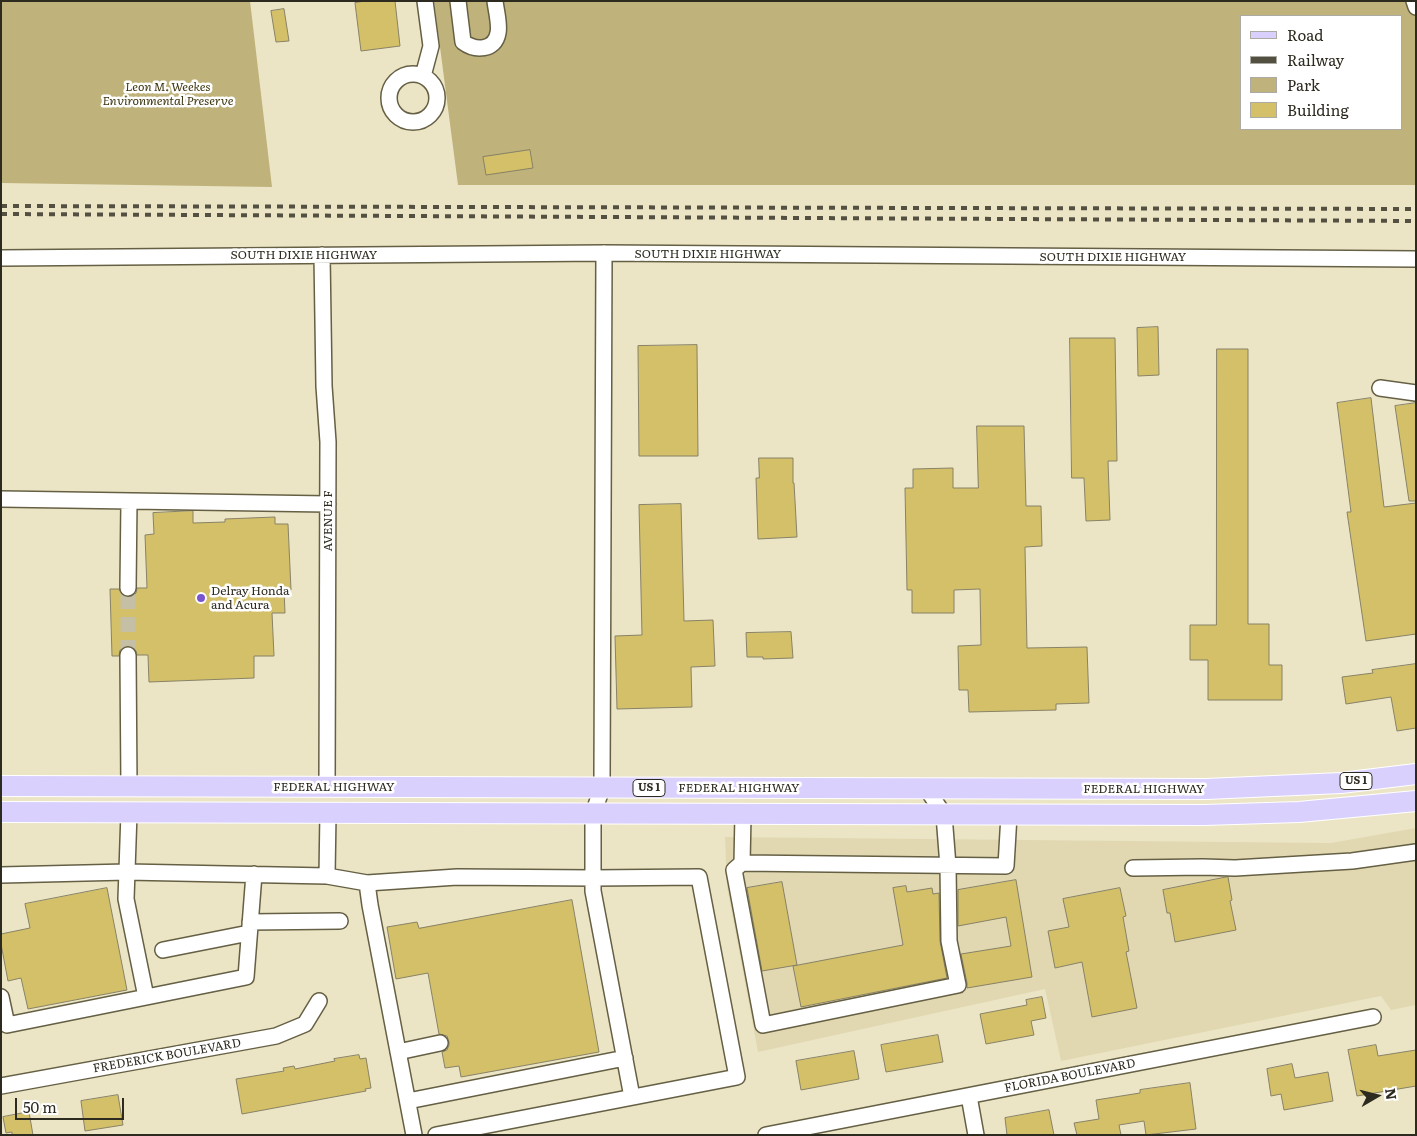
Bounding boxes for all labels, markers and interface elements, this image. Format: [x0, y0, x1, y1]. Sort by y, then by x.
legend [1240, 15, 1402, 130]
text: Road [1287, 23, 1323, 46]
text: Railway [1287, 48, 1344, 71]
text: Park [1287, 73, 1320, 96]
park label: Leon M. Weekes Environmental Preserve [102, 80, 234, 108]
text: Building [1287, 98, 1349, 121]
street label: SOUTH DIXIE HIGHWAY [635, 247, 781, 261]
street label: SOUTH DIXIE HIGHWAY [231, 248, 377, 262]
street label: SOUTH DIXIE HIGHWAY [1040, 250, 1186, 264]
street label: AVENUE F [321, 490, 335, 552]
place label: Delray Honda and Acura [211, 584, 290, 612]
marker: Delray Honda and Acura [195, 592, 207, 604]
road number: US 1 [1340, 772, 1372, 789]
street label: FEDERAL HIGHWAY [273, 780, 395, 794]
road number: US 1 [633, 780, 665, 796]
street label: FEDERAL HIGHWAY [678, 781, 800, 795]
street label: FEDERAL HIGHWAY [1083, 782, 1205, 796]
street label: FREDERICK BOULEVARD [92, 1036, 242, 1076]
street label: FLORIDA BOULEVARD [1003, 1056, 1137, 1096]
north arrow [1352, 1071, 1402, 1121]
text: N [1381, 1087, 1403, 1101]
scale bar [18, 1088, 126, 1120]
text: 50 m [23, 1095, 57, 1118]

